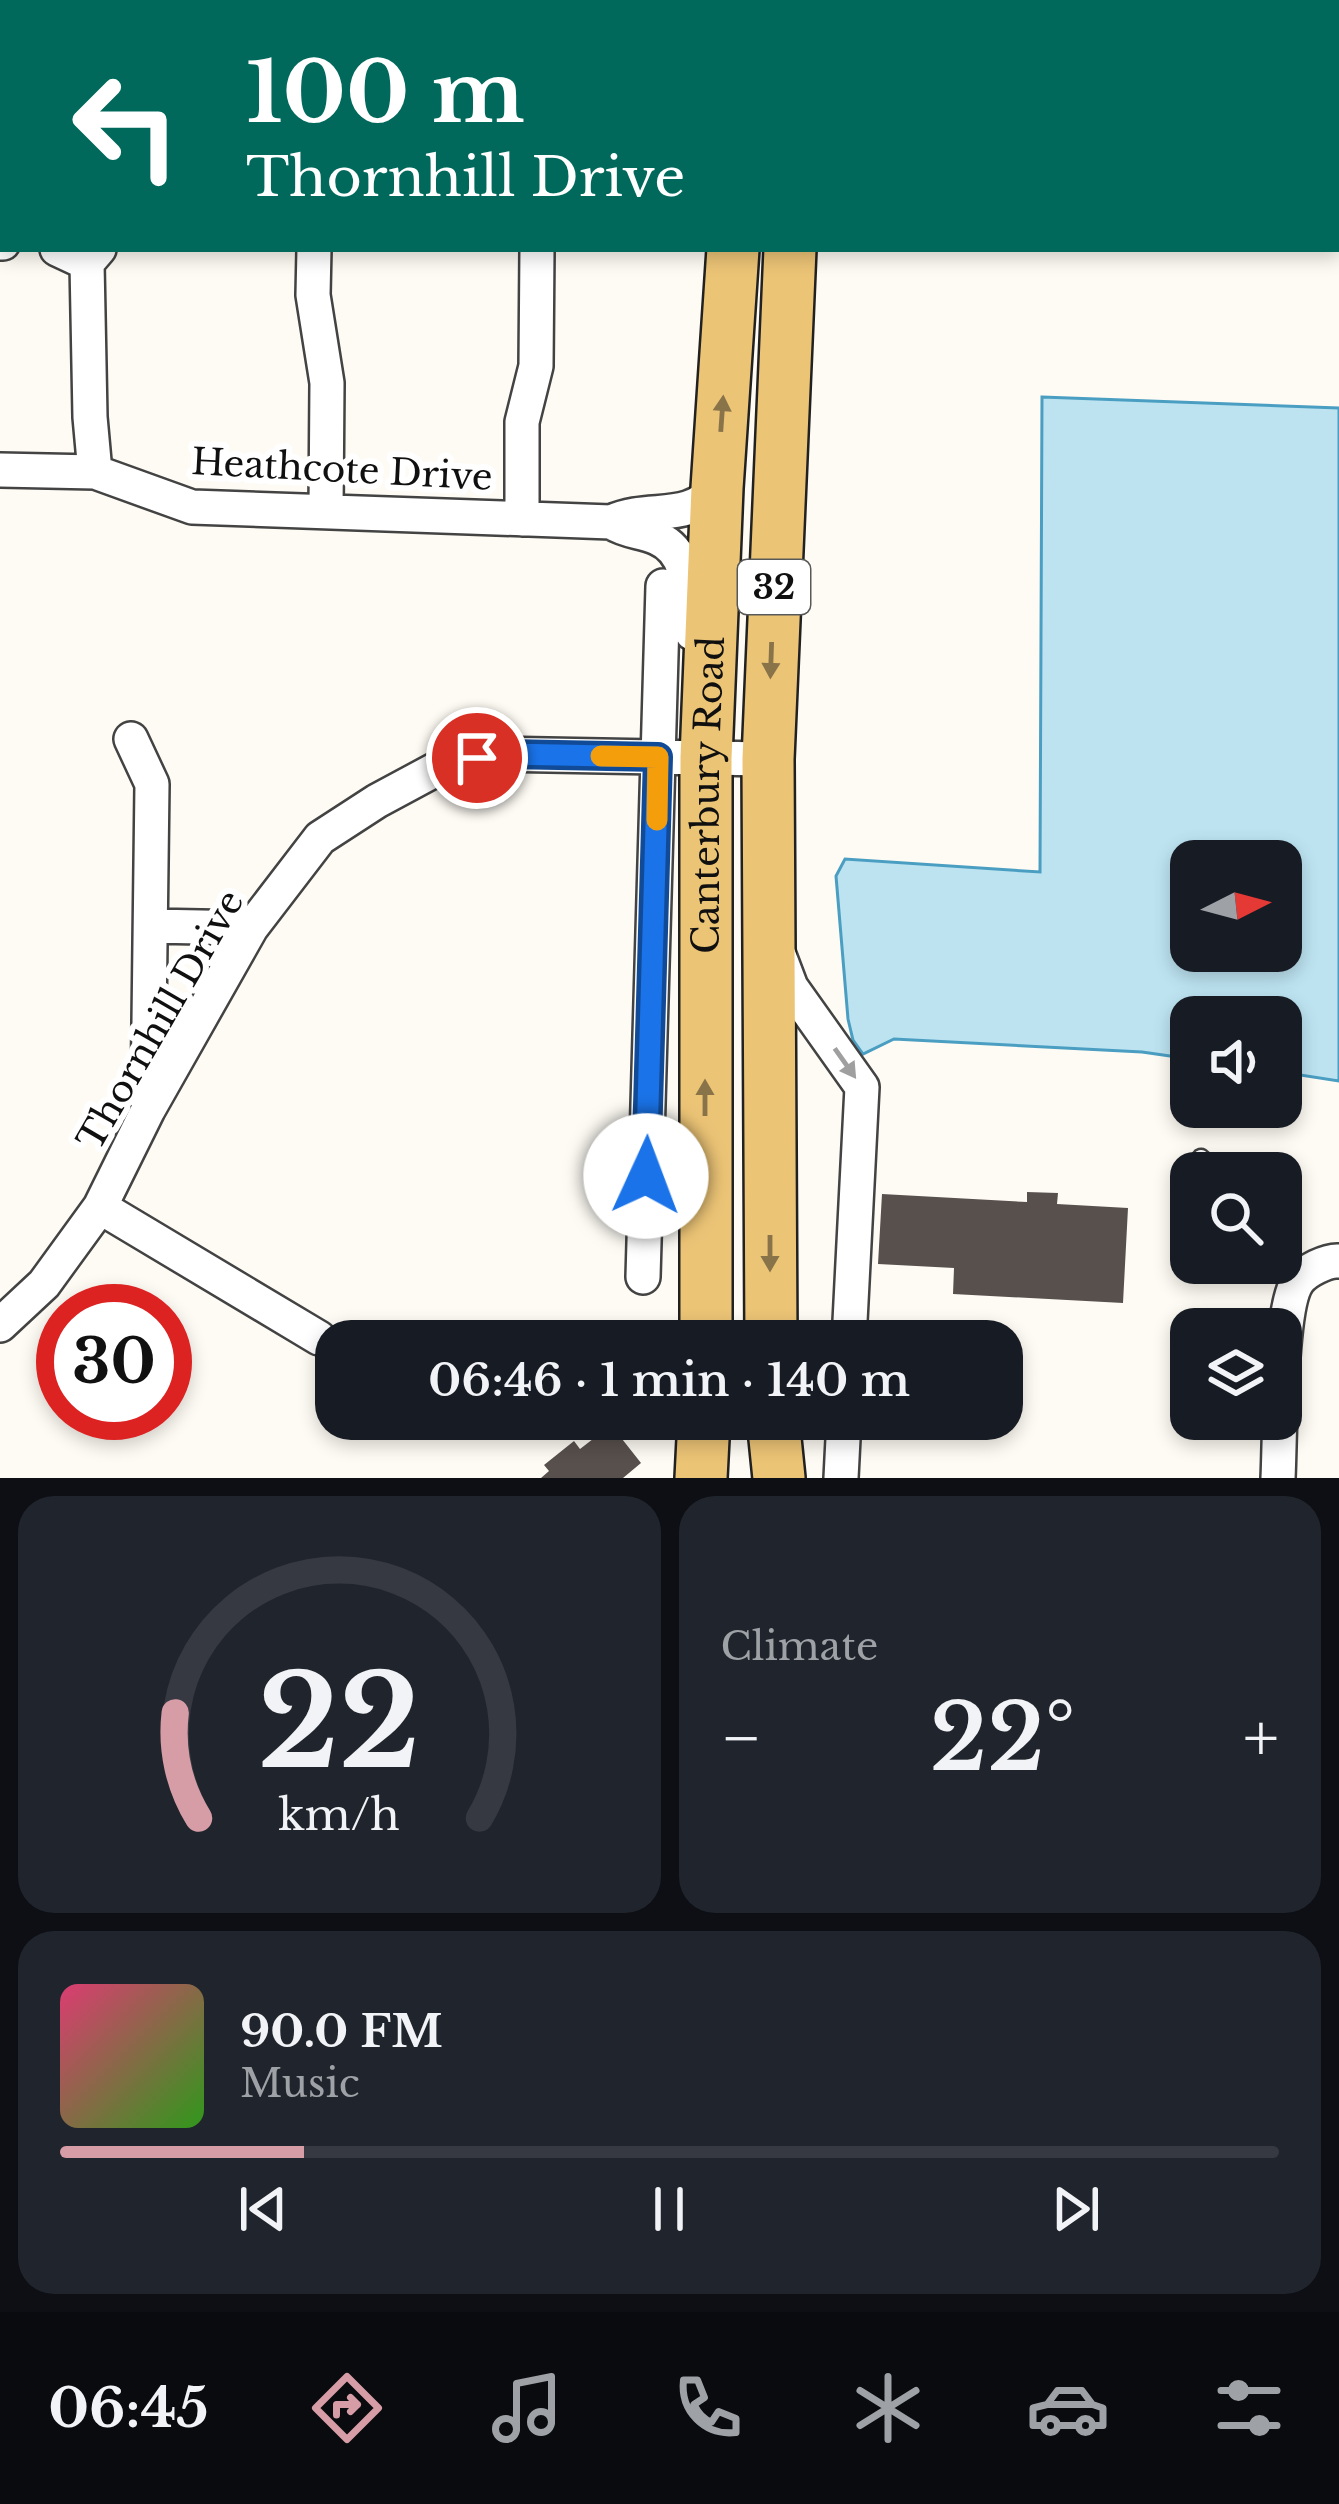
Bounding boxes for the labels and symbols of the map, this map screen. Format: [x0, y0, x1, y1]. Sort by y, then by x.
one-way arrow [713, 395, 732, 432]
street label: Heathcote Drive [190, 439, 494, 500]
road number: 32 [738, 560, 810, 614]
street label: Canterbury Road [684, 635, 734, 954]
one-way arrow [761, 642, 780, 680]
pin [426, 707, 528, 809]
north arrow [1170, 840, 1302, 972]
street label: Thornhill Drive [68, 882, 253, 1158]
one-way arrow [833, 1047, 856, 1080]
one-way arrow [695, 1078, 715, 1116]
position arrow [583, 1113, 709, 1239]
one-way arrow [760, 1235, 780, 1273]
speed limit sign: 30 [36, 1284, 192, 1440]

